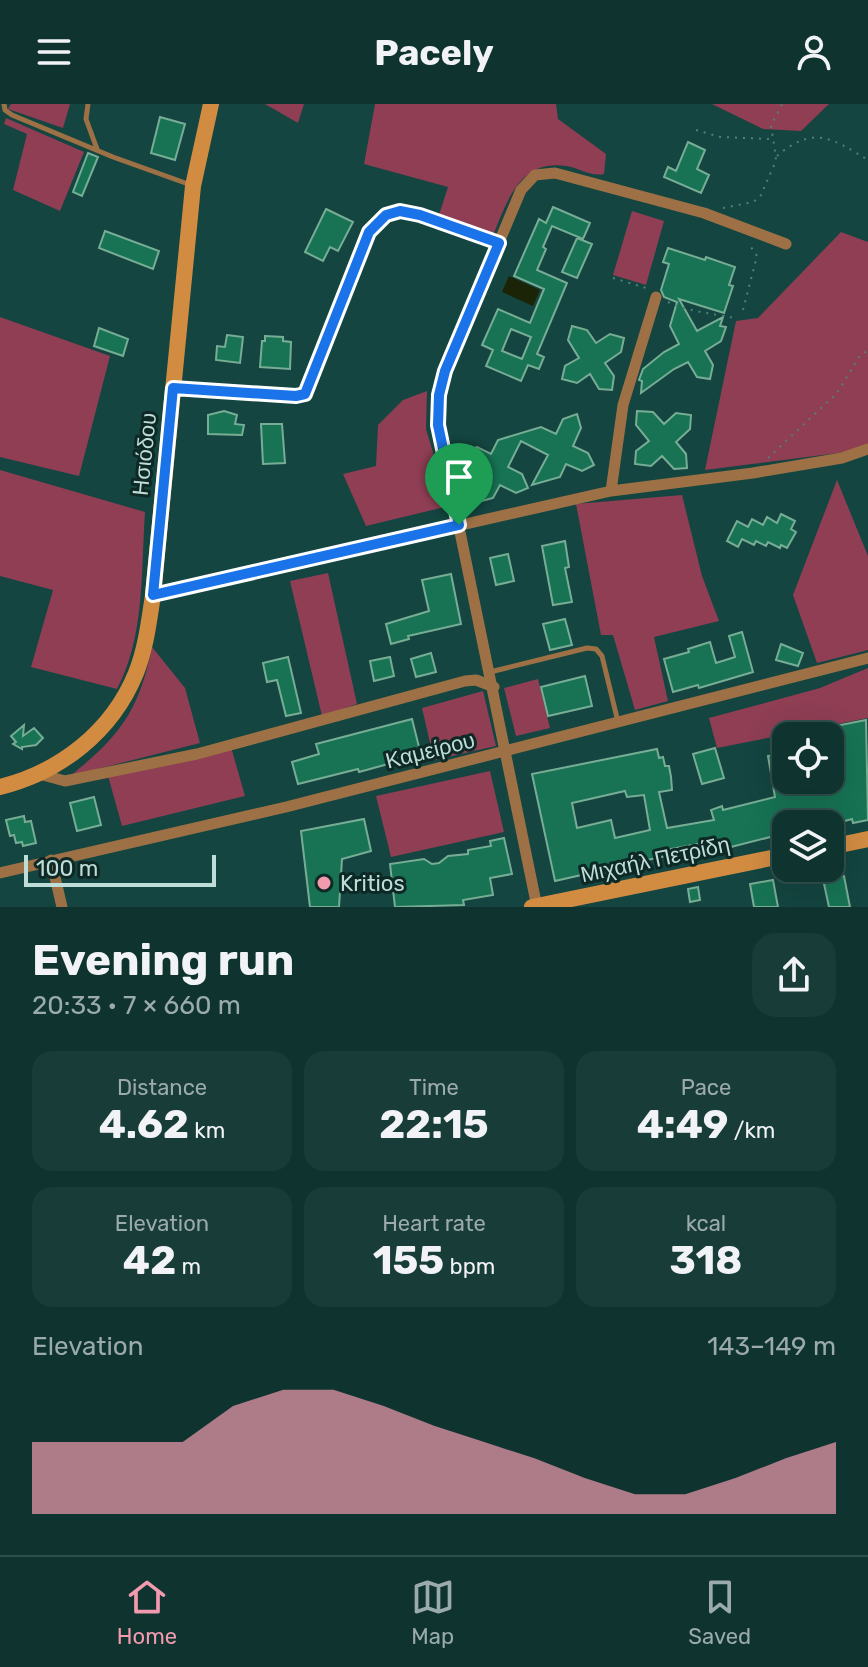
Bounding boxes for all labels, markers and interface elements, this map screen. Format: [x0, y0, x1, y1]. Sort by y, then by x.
icon: menu [32, 30, 76, 74]
icon: person [792, 30, 836, 74]
text: Pacely [374, 31, 494, 74]
street label: Ησιόδου [127, 411, 162, 497]
pin [425, 443, 493, 525]
icon: arrive [437, 455, 481, 499]
map controls [772, 722, 844, 882]
button: locate [772, 722, 844, 794]
street label: Καμείρου [383, 726, 478, 775]
button: layers [772, 810, 844, 882]
street label: Μιχαήλ Πετρίδη [578, 831, 732, 888]
scale bar [24, 851, 216, 887]
text: 100 m [36, 855, 98, 882]
place label: Kritios [340, 870, 405, 897]
marker: Kritios [315, 874, 333, 892]
button: share [752, 933, 836, 1017]
text: Evening run [32, 934, 294, 986]
text: 20:33 · 7 × 660 m [32, 990, 241, 1021]
text: Distance [117, 1074, 207, 1101]
text: Time [409, 1074, 459, 1101]
text: Pace [681, 1074, 731, 1101]
text: 4.62 [99, 1101, 189, 1148]
text: 22:15 [379, 1101, 489, 1148]
text: 4:49 [637, 1101, 728, 1148]
text: km [189, 1117, 225, 1144]
text: /km [728, 1117, 775, 1144]
text: Elevation [115, 1210, 209, 1237]
text: Heart rate [382, 1210, 486, 1237]
text: kcal [686, 1210, 726, 1237]
text: 42 [123, 1237, 176, 1284]
text: 155 [373, 1237, 444, 1284]
text: 318 [670, 1237, 742, 1284]
text: m [176, 1253, 201, 1280]
text: bpm [444, 1253, 495, 1280]
text: Elevation [32, 1331, 143, 1362]
text: 143–149 m [707, 1331, 836, 1362]
tab: Home [117, 1575, 177, 1650]
tab: Map [411, 1575, 455, 1650]
tab: Saved [688, 1575, 751, 1650]

